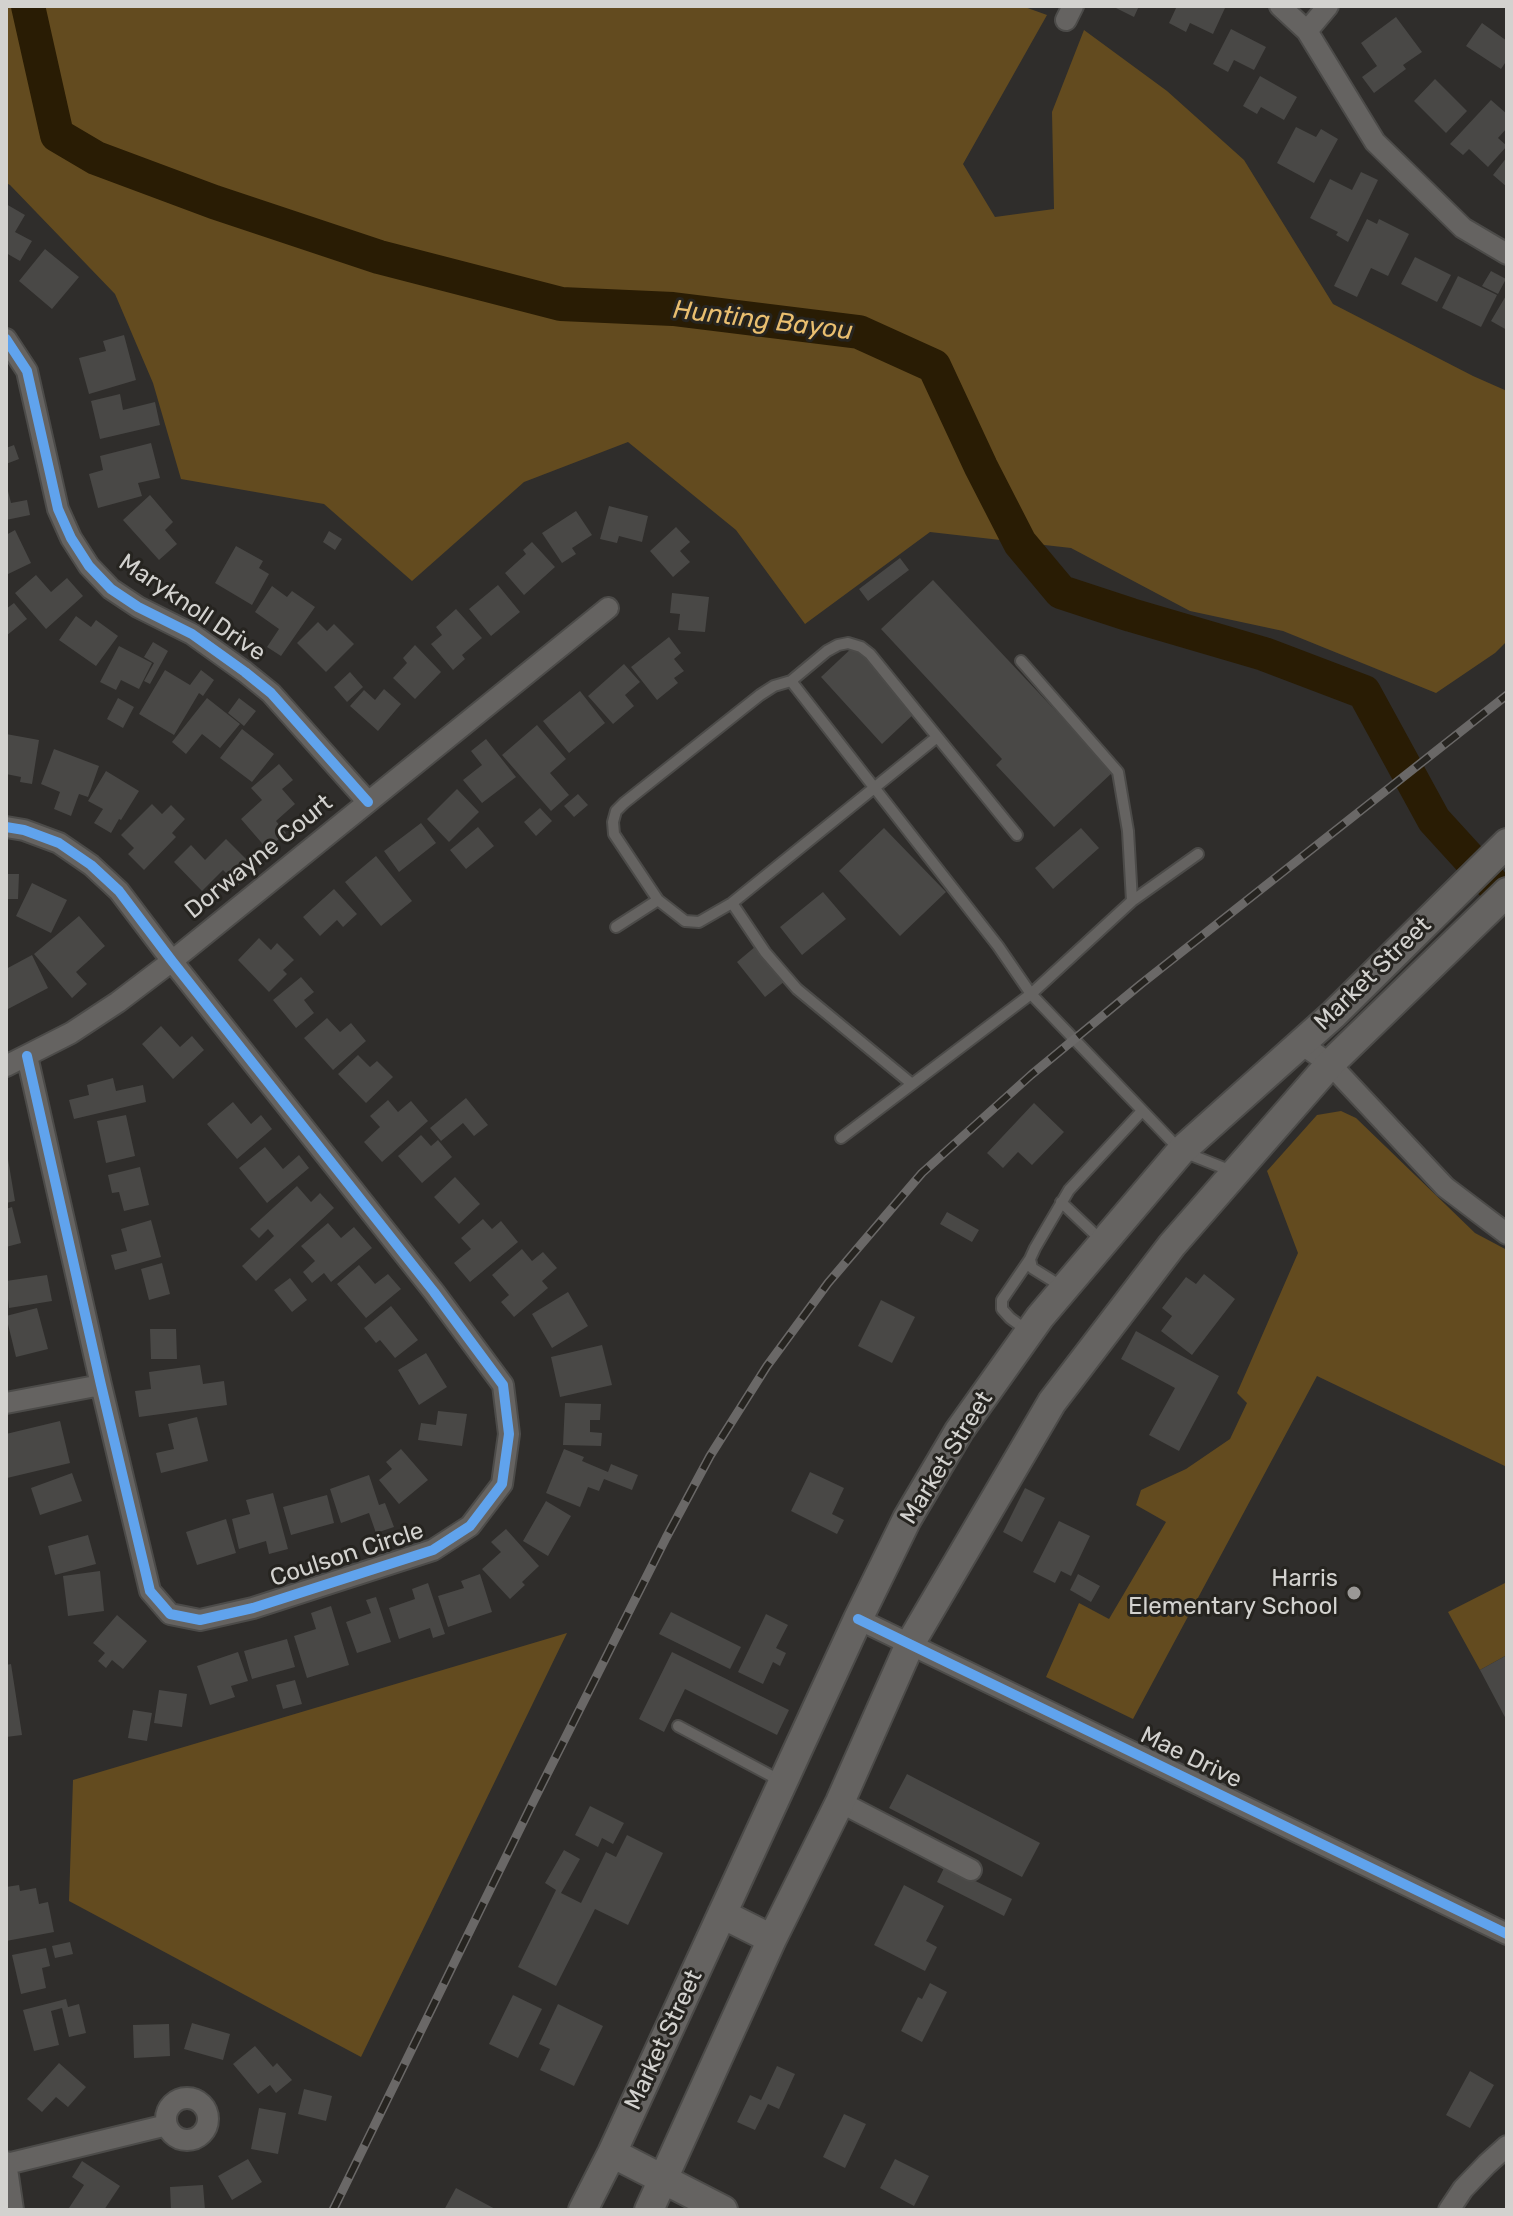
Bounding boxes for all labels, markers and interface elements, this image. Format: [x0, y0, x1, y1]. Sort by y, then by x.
water label: Hunting Bayou [671, 294, 855, 348]
street label: Maryknoll Drive [113, 548, 271, 668]
street label: Dorwayne Court [180, 789, 338, 925]
street label: Market Street [1309, 911, 1437, 1037]
street label: Market Street [895, 1386, 999, 1530]
street label: Coulson Circle [267, 1517, 427, 1593]
place label: Harris Elementary School [1128, 1565, 1338, 1621]
marker: Harris Elementary School [1345, 1584, 1363, 1602]
street label: Mae Drive [1136, 1721, 1246, 1795]
street label: Market Street [619, 1965, 709, 2115]

